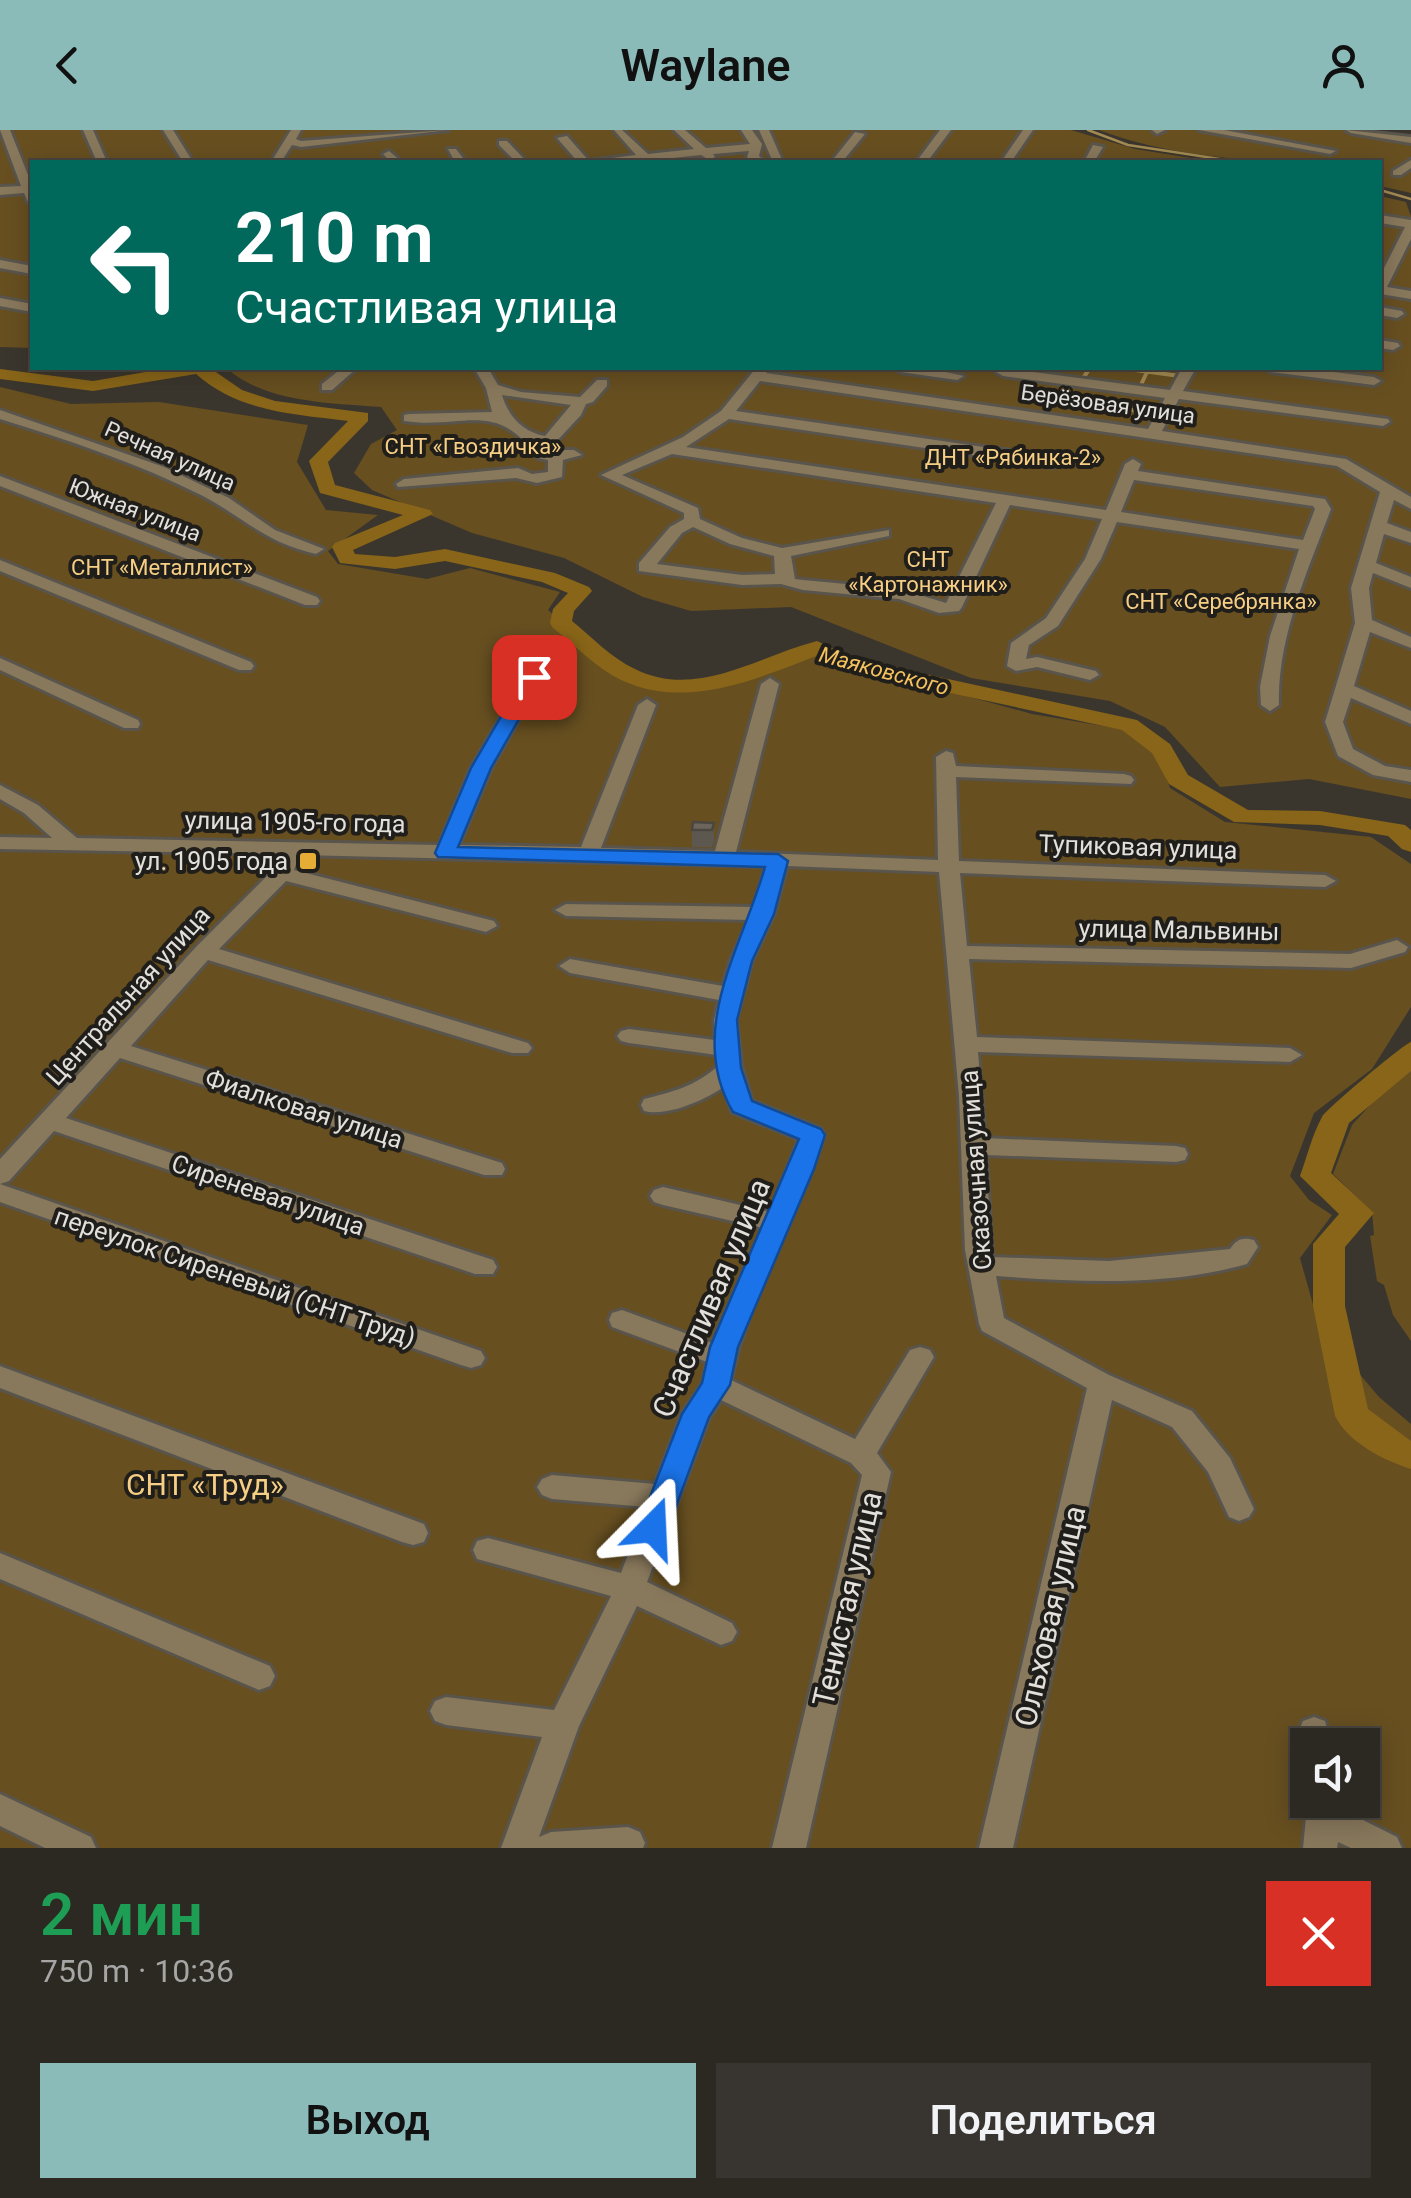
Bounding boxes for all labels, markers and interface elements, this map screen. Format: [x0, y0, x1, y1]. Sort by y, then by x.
icon: back [40, 38, 95, 93]
icon: person [1316, 38, 1371, 93]
text: Waylane [620, 39, 791, 92]
text: 210 m [235, 197, 434, 279]
icon: left [70, 200, 200, 330]
text: Счастливая улица [235, 281, 618, 334]
street label: Берёзовая улица [1019, 379, 1197, 429]
street label: Речная улица [101, 416, 239, 496]
park label: СНТ «Гвоздичка» [385, 434, 561, 459]
park label: ДНТ «Рябинка-2» [925, 445, 1101, 470]
street label: Южная улица [66, 473, 204, 547]
park label: СНТ «Картонажник» [848, 547, 1008, 597]
park label: СНТ «Металлист» [71, 555, 253, 580]
park label: СНТ «Серебрянка» [1125, 589, 1317, 614]
pin [492, 635, 577, 720]
water label: Маяковского [816, 642, 952, 700]
icon: arrive [507, 650, 562, 705]
street label: улица 1905-го года [184, 806, 406, 838]
street label: Тупиковая улица [1038, 829, 1238, 865]
place label: ул. 1905 года [135, 847, 288, 876]
marker: ул. 1905 года [297, 850, 319, 872]
street label: Центральная улица [40, 901, 216, 1091]
street label: улица Мальвины [1078, 914, 1280, 946]
street label: Фиалковая улица [202, 1063, 406, 1155]
street label: Сказочная улица [955, 1069, 997, 1271]
street label: Сиреневая улица [168, 1148, 368, 1242]
street label: Счастливая улица [645, 1174, 777, 1422]
street label: переулок Сиреневый (СНТ Труд) [51, 1202, 419, 1352]
park label: СНТ «Труд» [126, 1467, 284, 1502]
position arrow [601, 1476, 705, 1580]
street label: Тенистая улица [805, 1488, 889, 1710]
street label: Ольховая улица [1008, 1502, 1092, 1730]
map controls [1290, 1728, 1380, 1818]
button: sound [1290, 1728, 1380, 1818]
text: 2 мин [40, 1879, 203, 1950]
button: close [1266, 1881, 1371, 1986]
text: 750 m · 10:36 [40, 1952, 234, 1990]
button: Выход [40, 2063, 696, 2178]
button: Поделиться [716, 2063, 1371, 2178]

